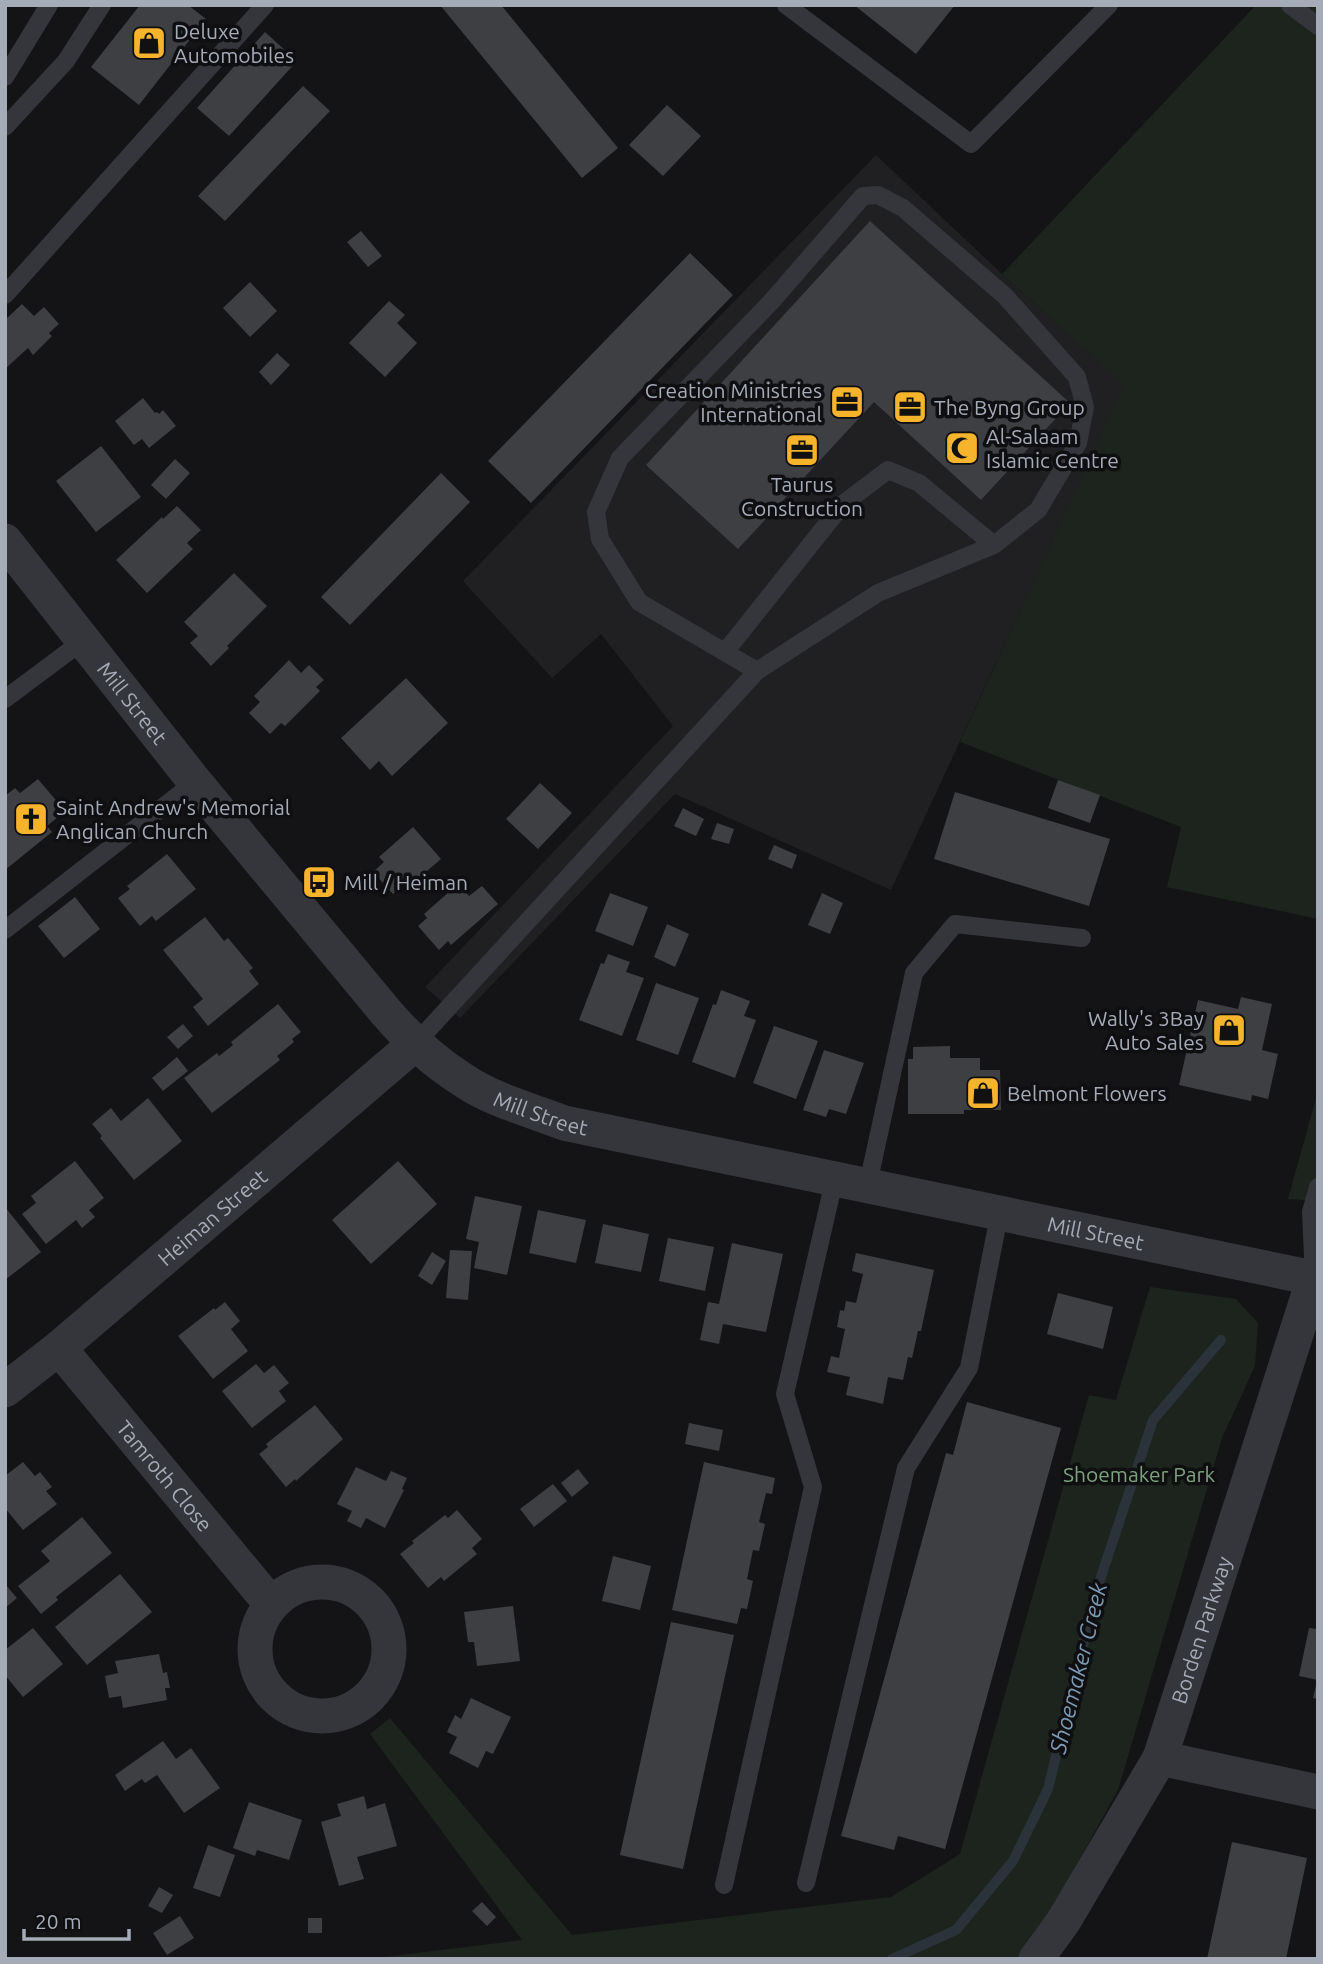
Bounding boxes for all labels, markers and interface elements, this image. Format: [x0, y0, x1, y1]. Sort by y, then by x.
place label: Deluxe Automobiles [174, 19, 294, 67]
shop icon: Deluxe Automobiles [130, 24, 168, 62]
place label: Creation Ministries International [645, 378, 822, 426]
office icon: Creation Ministries International [828, 383, 866, 421]
office icon: The Byng Group [891, 388, 929, 426]
place label: The Byng Group [934, 395, 1085, 419]
place label: Al-Salaam Islamic Centre [986, 424, 1119, 472]
mosque icon: Al-Salaam Islamic Centre [943, 429, 981, 467]
office icon: Taurus Construction [783, 431, 821, 469]
place label: Taurus Construction [741, 472, 863, 520]
street label: Mill Street [93, 657, 172, 749]
place label: Saint Andrew's Memorial Anglican Church [56, 795, 290, 843]
church icon: Saint Andrew's Memorial Anglican Church [12, 800, 50, 838]
bus stop icon: Mill / Heiman [300, 863, 338, 901]
place label: Mill / Heiman [344, 870, 468, 894]
place label: Wally's 3Bay Auto Sales [1088, 1006, 1204, 1054]
shop icon: Wally's 3Bay Auto Sales [1210, 1011, 1248, 1049]
shop icon: Belmont Flowers [964, 1074, 1002, 1112]
place label: Belmont Flowers [1007, 1081, 1167, 1105]
street label: Mill Street [490, 1086, 590, 1140]
street label: Heiman Street [153, 1164, 272, 1270]
street label: Mill Street [1045, 1211, 1146, 1255]
street label: Tamroth Close [112, 1416, 218, 1536]
park label: Shoemaker Park [1063, 1462, 1215, 1486]
street label: Borden Parkway [1166, 1553, 1236, 1706]
water label: Shoemaker Creek [1044, 1580, 1111, 1757]
scale bar [24, 1898, 130, 1942]
text: 20 m [35, 1909, 82, 1933]

